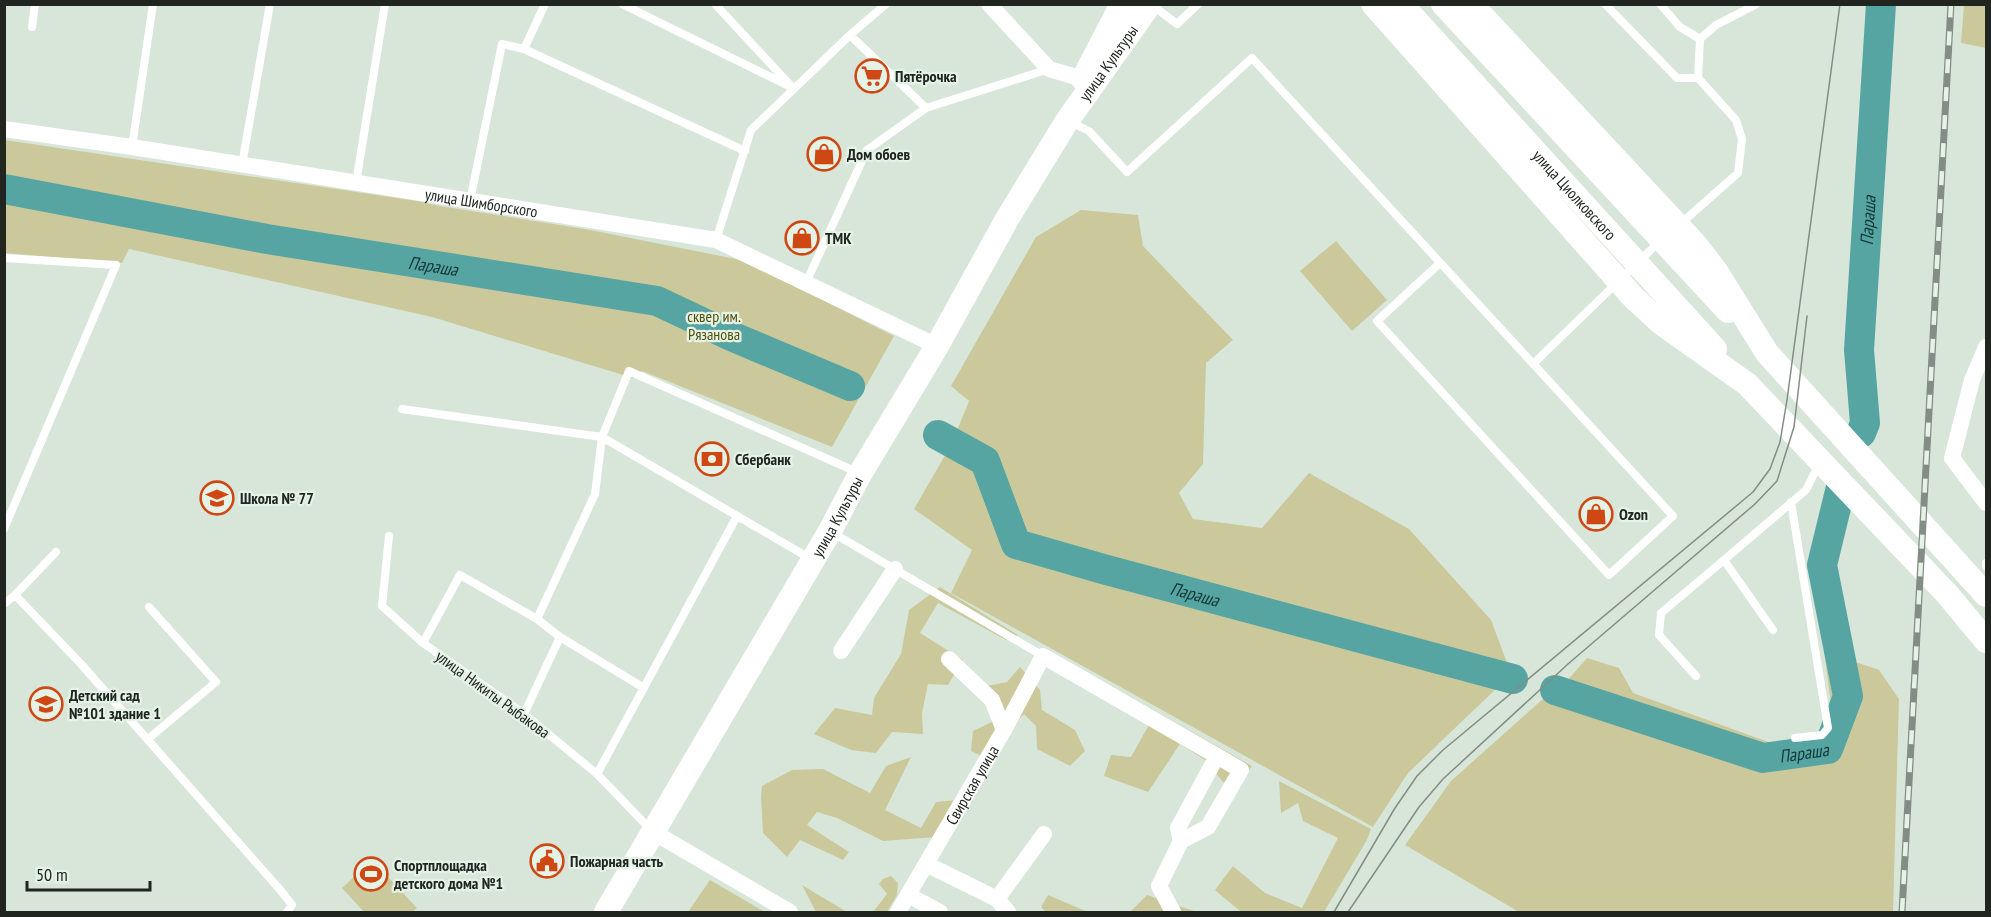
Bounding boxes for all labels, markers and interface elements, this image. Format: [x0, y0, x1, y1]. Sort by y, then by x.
street label: улица Культуры [1074, 21, 1142, 105]
supermarket icon: Пятёрочка [854, 58, 890, 94]
place label: Пятёрочка [895, 66, 957, 86]
shop icon: Дом обоев [806, 136, 842, 172]
place label: Дом обоев [847, 144, 910, 164]
street label: улица Циолковского [1529, 145, 1621, 244]
street label: улица Шимборского [424, 184, 539, 221]
water label: Параша [1854, 194, 1880, 246]
shop icon: ТМК [784, 220, 820, 256]
place label: ТМК [825, 228, 852, 248]
water label: Параша [407, 250, 460, 281]
park label: сквер им. Рязанова [687, 306, 741, 344]
bank icon: Сбербанк [694, 441, 730, 477]
place label: Сбербанк [735, 449, 791, 469]
street label: улица Культуры [807, 473, 867, 560]
school or university icon: Школа № 77 [199, 480, 235, 516]
place label: Школа № 77 [240, 488, 314, 508]
shop icon: Ozon [1578, 496, 1614, 532]
place label: Ozon [1619, 504, 1648, 524]
water label: Параша [1168, 576, 1223, 611]
street label: улица Никиты Рыбакова [432, 646, 554, 742]
place label: Детский сад №101 здание 1 [69, 685, 161, 723]
school or university icon: Детский сад №101 здание 1 [28, 686, 64, 722]
water label: Параша [1778, 737, 1831, 767]
street label: Свирская улица [941, 742, 1003, 828]
public building icon: Пожарная часть [529, 843, 565, 879]
place label: Пожарная часть [570, 851, 663, 871]
scale bar [27, 854, 150, 892]
place label: Спортплощадка детского дома №1 [393, 855, 503, 893]
sports icon: Спортплощадка детского дома №1 [353, 856, 389, 892]
text: 50 m [36, 863, 68, 886]

